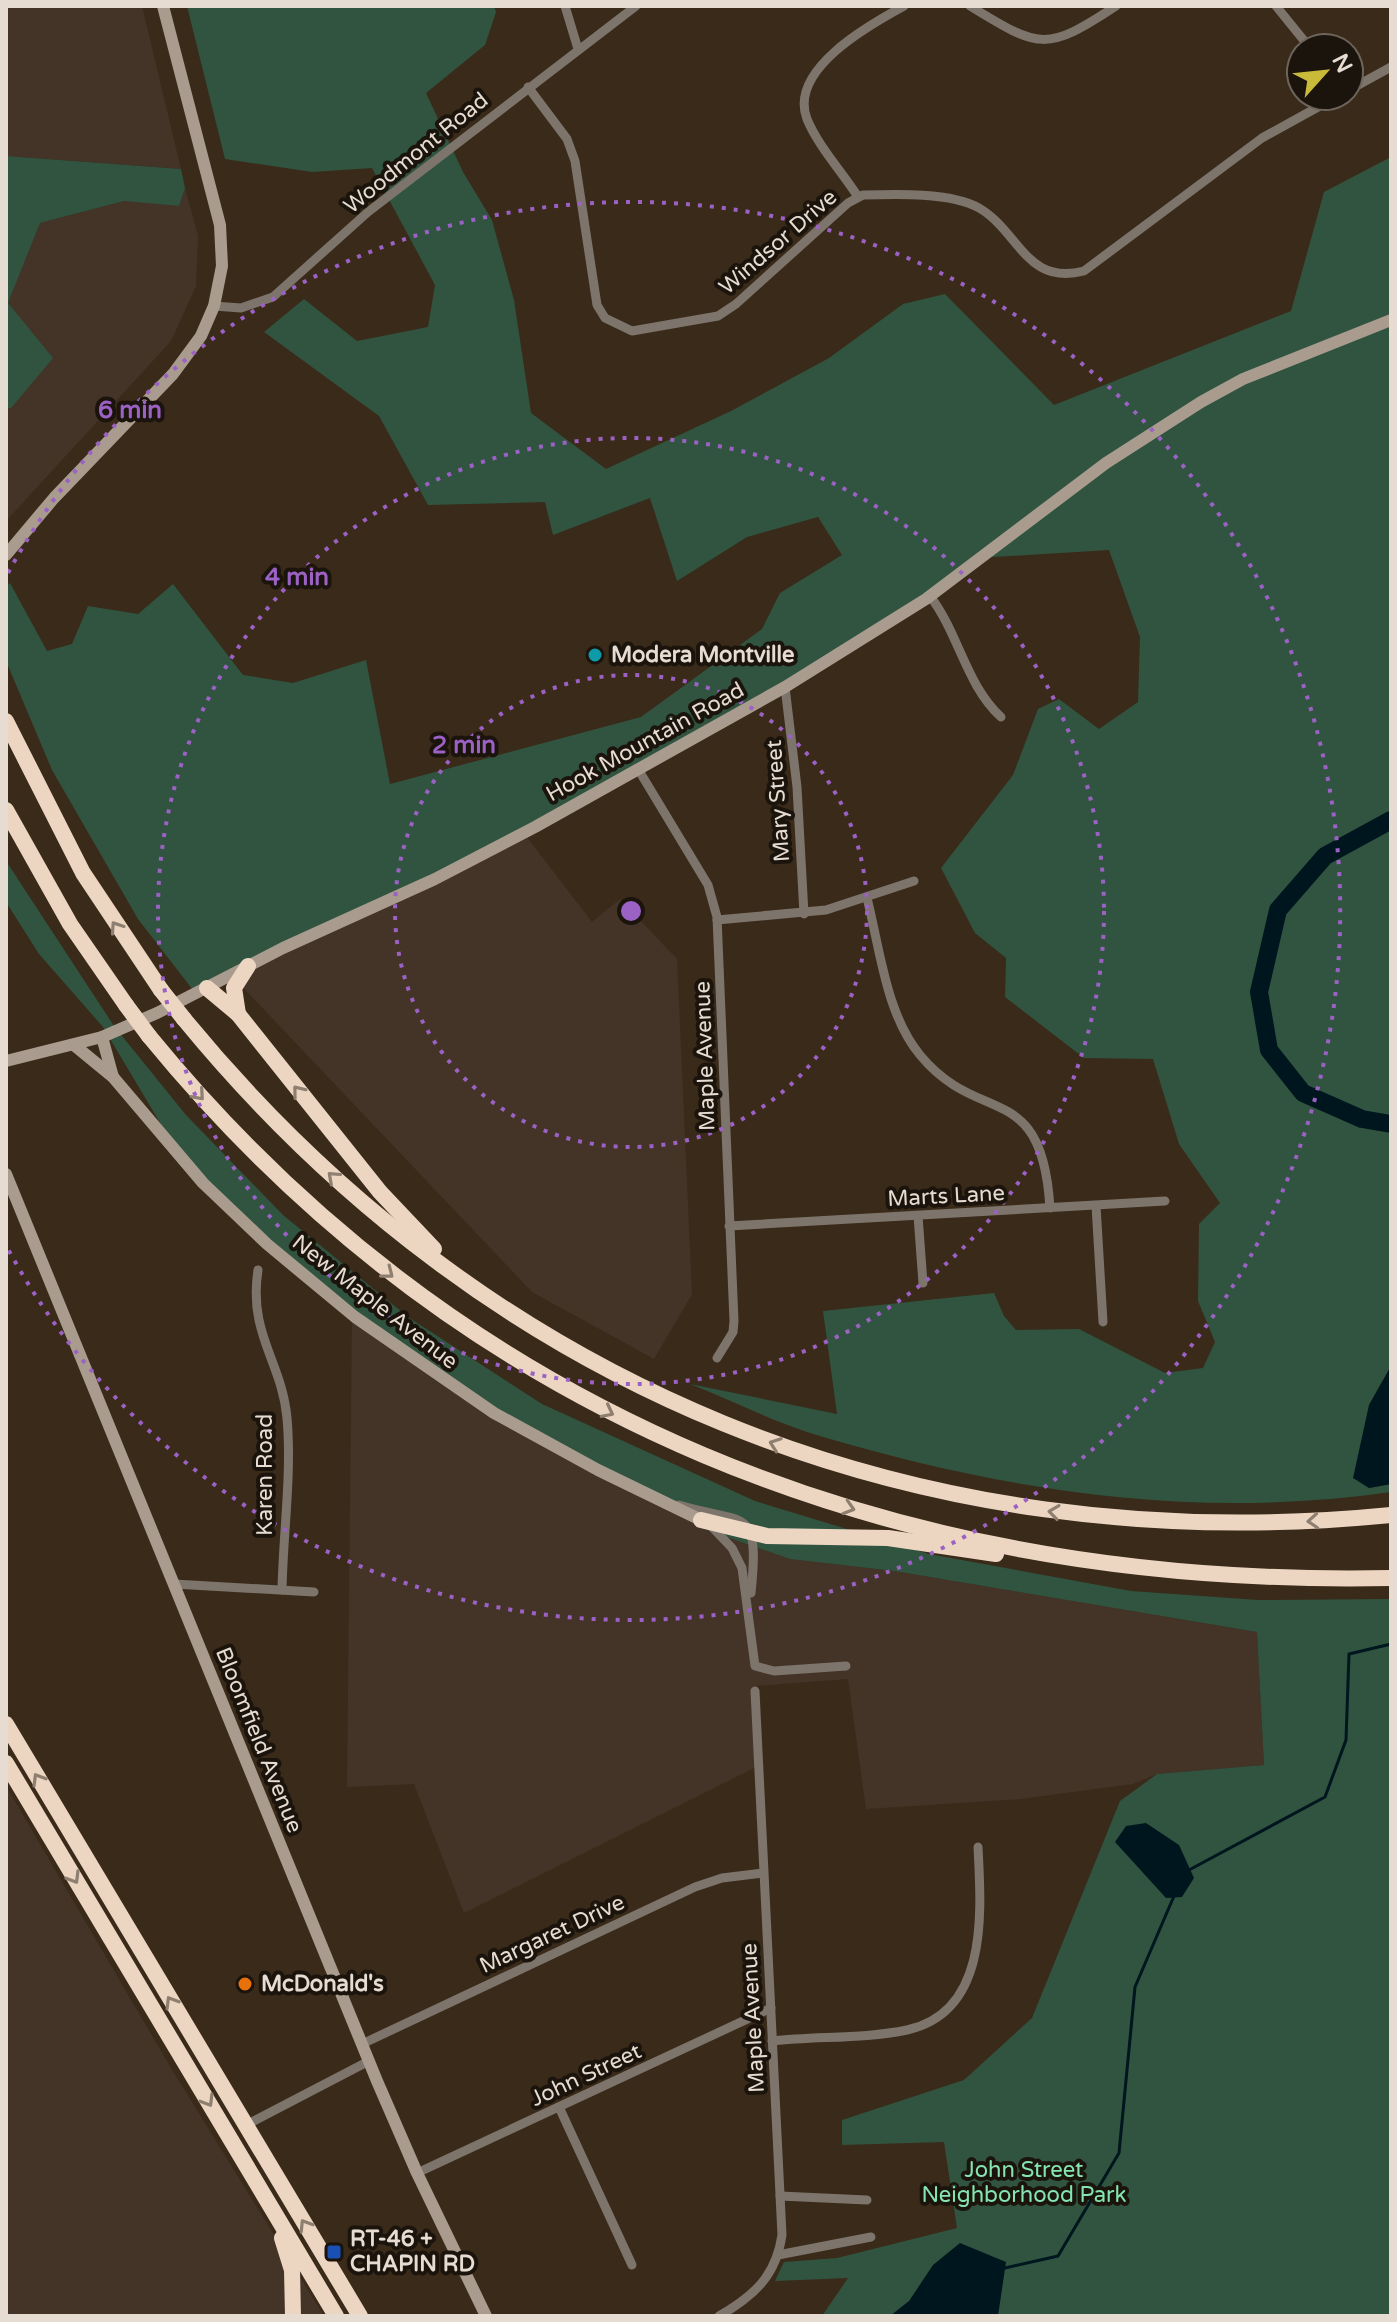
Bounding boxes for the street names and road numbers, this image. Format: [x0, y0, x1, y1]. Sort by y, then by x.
street label: Woodmont Road [339, 87, 493, 219]
street label: Windsor Drive [714, 184, 842, 300]
street label: Hook Mountain Road [541, 677, 749, 807]
street label: Mary Street [761, 739, 795, 863]
street label: Maple Avenue [689, 981, 721, 1131]
street label: Marts Lane [887, 1180, 1005, 1212]
street label: New Maple Avenue [287, 1229, 463, 1375]
street label: Karen Road [252, 1414, 278, 1536]
street label: Bloomfield Avenue [210, 1644, 308, 1836]
street label: Margaret Drive [475, 1889, 629, 1979]
street label: Maple Avenue [736, 1942, 770, 2094]
street label: John Street [527, 2038, 645, 2112]

